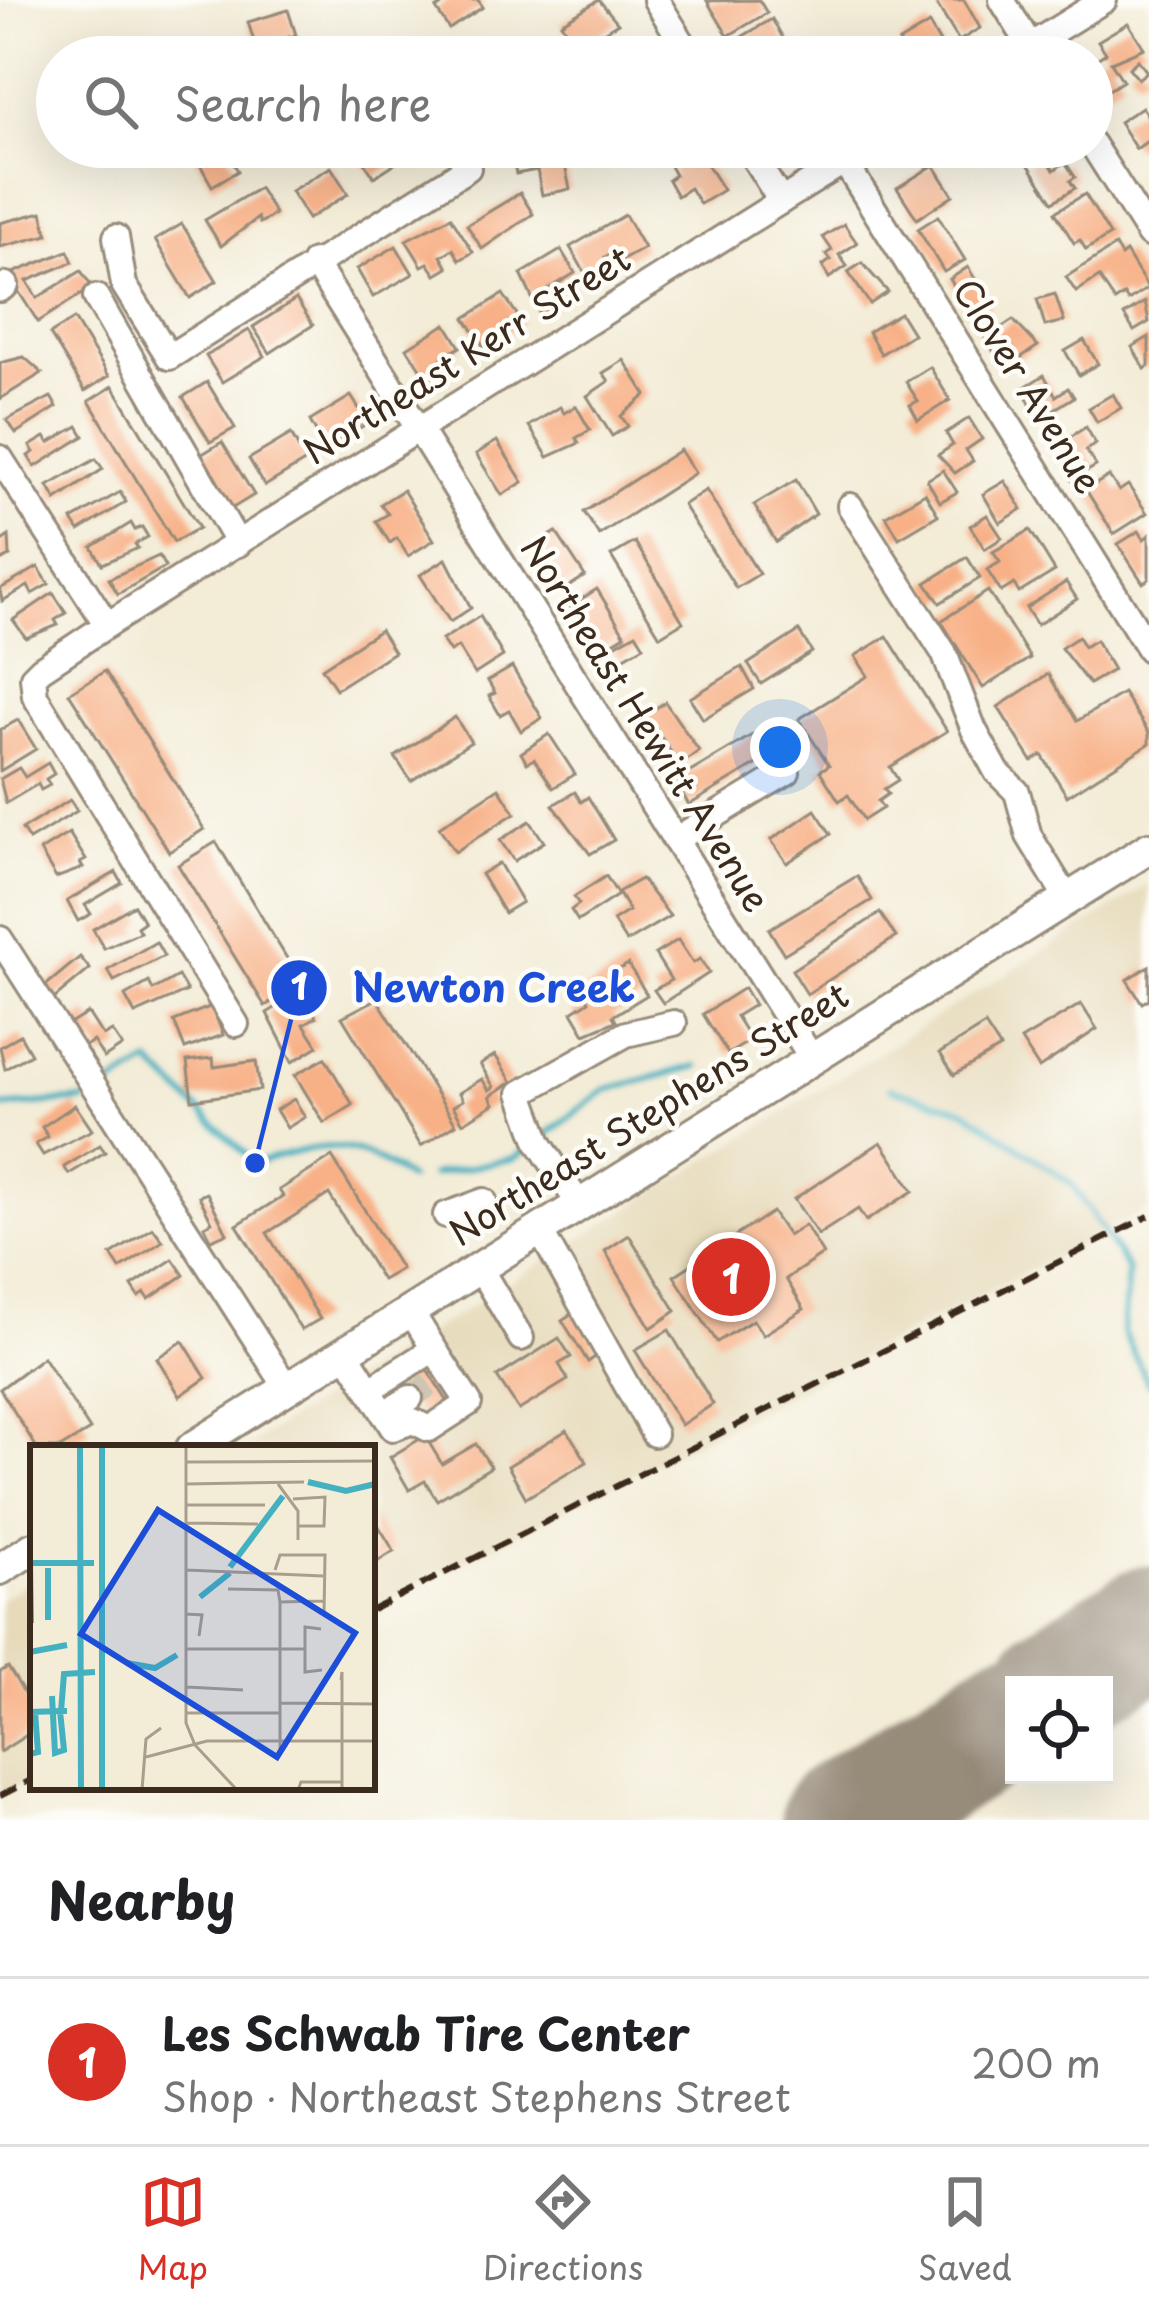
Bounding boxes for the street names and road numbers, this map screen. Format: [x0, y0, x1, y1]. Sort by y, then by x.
street label: Northeast Kerr Street [292, 230, 640, 476]
street label: Clover Avenue [941, 267, 1116, 503]
street label: Northeast Hewitt Avenue [509, 524, 785, 921]
street label: Northeast Stephens Street [438, 967, 858, 1258]

